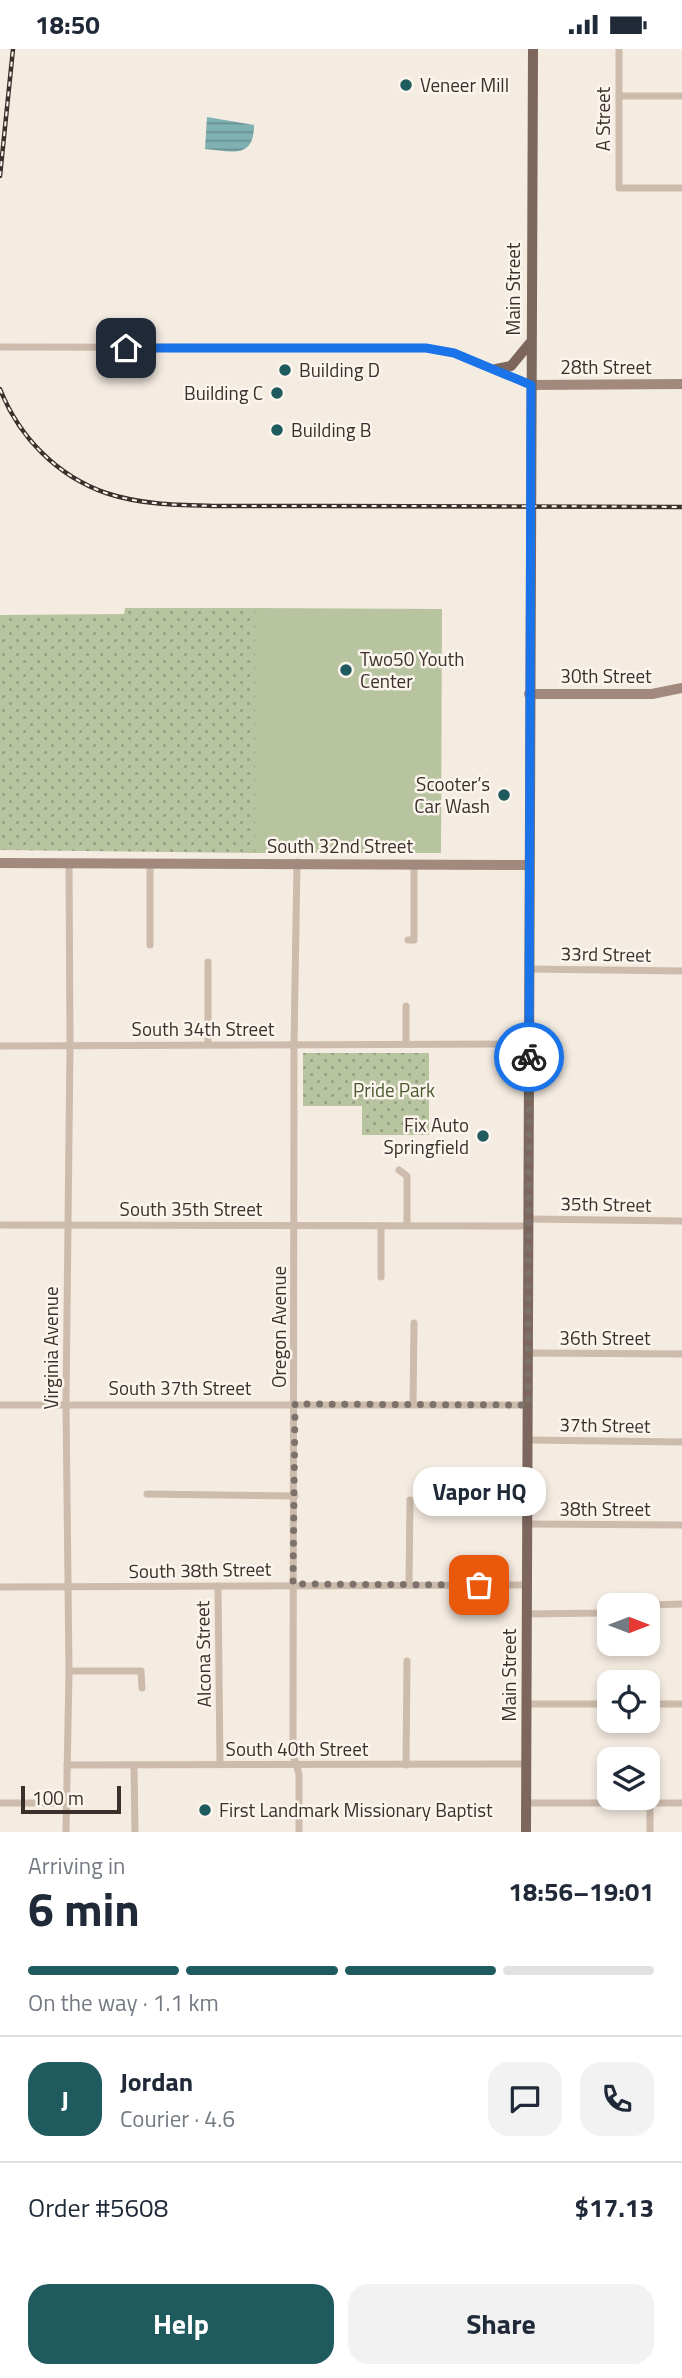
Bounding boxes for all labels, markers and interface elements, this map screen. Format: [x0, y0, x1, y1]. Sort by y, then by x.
text: 18:50 [35, 5, 100, 44]
place label: Veneer Mill [420, 70, 509, 99]
marker: Veneer Mill [398, 77, 414, 93]
street label: A Street [588, 86, 617, 151]
street label: Main Street [498, 242, 527, 336]
pin [96, 318, 156, 378]
icon: home [107, 329, 145, 367]
street label: 28th Street [560, 352, 652, 381]
place label: Building D [299, 355, 380, 384]
marker: Building D [277, 362, 293, 378]
place label: Building C [184, 378, 263, 407]
marker: Building C [269, 385, 285, 401]
place label: Building B [291, 415, 371, 444]
marker: Building B [269, 422, 285, 438]
place label: Two50 Youth Center [360, 644, 464, 695]
street label: 30th Street [560, 661, 652, 690]
marker: Two50 Youth Center [338, 662, 354, 678]
place label: Scooter’s Car Wash [414, 769, 490, 820]
marker: Scooter’s Car Wash [496, 787, 512, 803]
street label: South 32nd Street [267, 831, 413, 860]
street label: 33rd Street [560, 938, 652, 969]
street label: South 34th Street [132, 1014, 275, 1043]
courier [494, 1022, 564, 1092]
icon: bike [510, 1038, 548, 1076]
park label: Pride Park [353, 1075, 435, 1104]
place label: Fix Auto Springfield [383, 1110, 469, 1161]
marker: Fix Auto Springfield [475, 1128, 491, 1144]
street label: 35th Street [560, 1188, 652, 1219]
street label: South 35th Street [120, 1194, 263, 1223]
street label: Oregon Avenue [264, 1266, 293, 1388]
street label: Virginia Avenue [36, 1286, 65, 1410]
street label: 36th Street [559, 1323, 651, 1352]
street label: South 37th Street [109, 1373, 252, 1402]
street label: 37th Street [559, 1409, 651, 1440]
callout: Vapor HQ [412, 1466, 546, 1515]
text: Vapor HQ [432, 1474, 527, 1509]
street label: 38th Street [559, 1494, 651, 1523]
street label: South 38th Street [128, 1554, 272, 1585]
pin [449, 1555, 509, 1615]
icon: bag [460, 1566, 498, 1604]
north arrow [597, 1593, 660, 1655]
map controls [597, 1593, 660, 1810]
street label: Alcona Street [187, 1600, 218, 1708]
street label: Main Street [494, 1628, 523, 1722]
button: locate [597, 1670, 660, 1733]
street label: South 40th Street [226, 1734, 369, 1763]
button: layers [597, 1747, 660, 1810]
scale bar [21, 1783, 121, 1815]
text: 100 m [32, 1783, 84, 1812]
place label: First Landmark Missionary Baptist [219, 1795, 493, 1824]
marker: First Landmark Missionary Baptist [197, 1802, 213, 1818]
text: Arriving in [28, 1848, 125, 1883]
text: 18:56–19:01 [508, 1872, 654, 1911]
text: 6 min [28, 1874, 140, 1944]
text: On the way · 1.1 km [28, 1985, 219, 2020]
text: Jordan [120, 2062, 193, 2101]
button: chat [488, 2062, 562, 2136]
button: phone [580, 2062, 654, 2136]
text: J [61, 2080, 69, 2119]
text: Courier · 4.6 [120, 2101, 235, 2136]
text: Order #5608 [28, 2188, 168, 2227]
text: $17.13 [575, 2188, 654, 2227]
button: Help [28, 2284, 334, 2364]
button: Share [348, 2284, 654, 2364]

